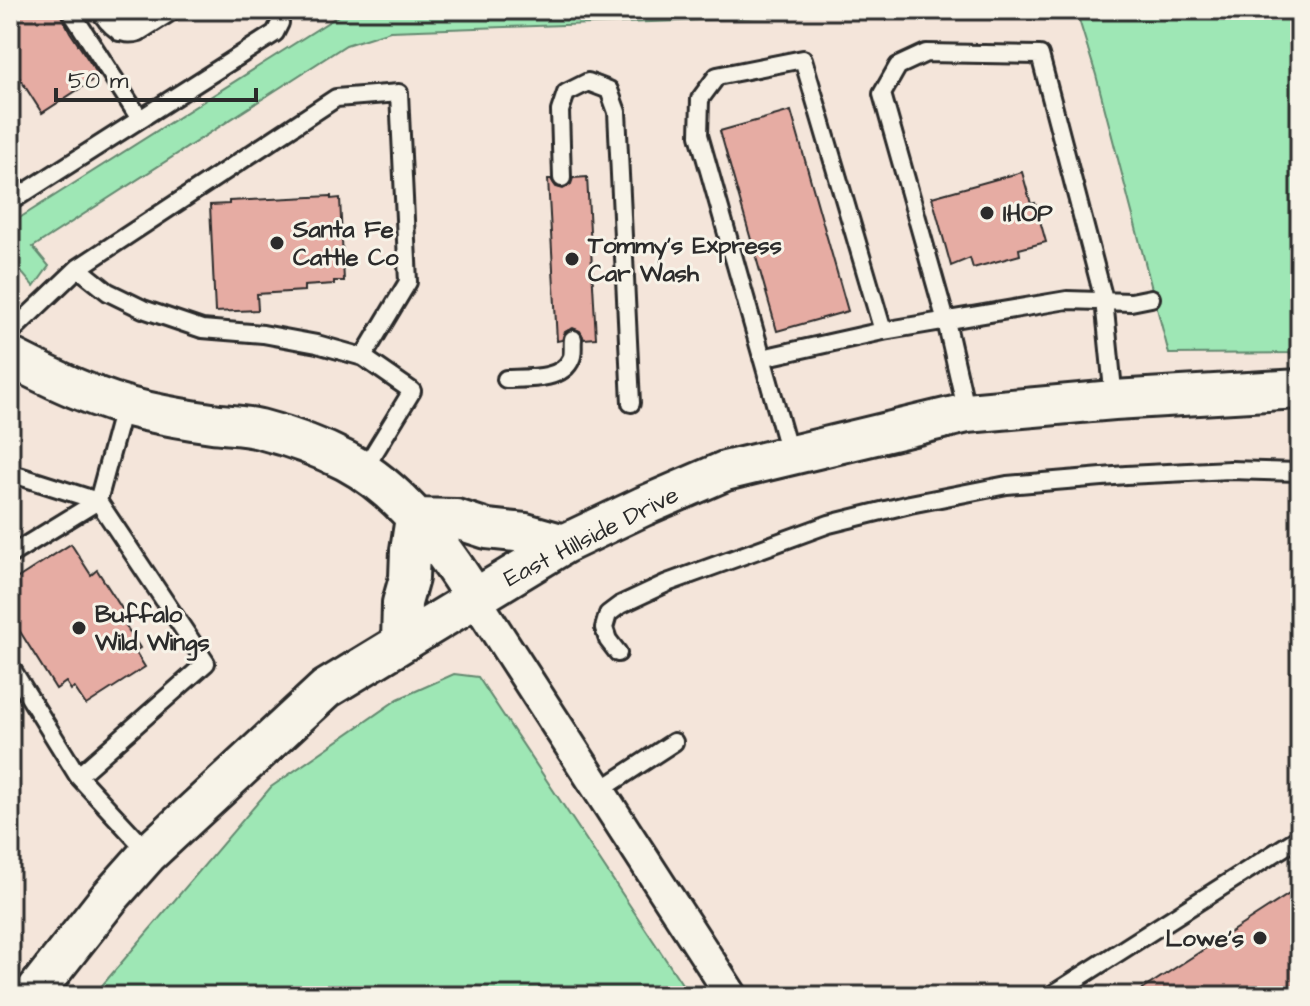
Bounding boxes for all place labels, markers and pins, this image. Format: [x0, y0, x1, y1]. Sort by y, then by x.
place label: IHOP [1003, 197, 1053, 231]
marker: IHOP [978, 204, 996, 222]
place label: Santa Fe Cattle Co [292, 213, 399, 275]
place label: Tommy's Express Car Wash [587, 229, 782, 291]
marker: Santa Fe Cattle Co [268, 234, 286, 252]
marker: Tommy's Express Car Wash [563, 250, 581, 268]
place label: Buffalo Wild Wings [94, 598, 210, 661]
marker: Buffalo Wild Wings [70, 619, 88, 637]
place label: Lowe's [1166, 922, 1244, 956]
marker: Lowe's [1251, 929, 1269, 947]

